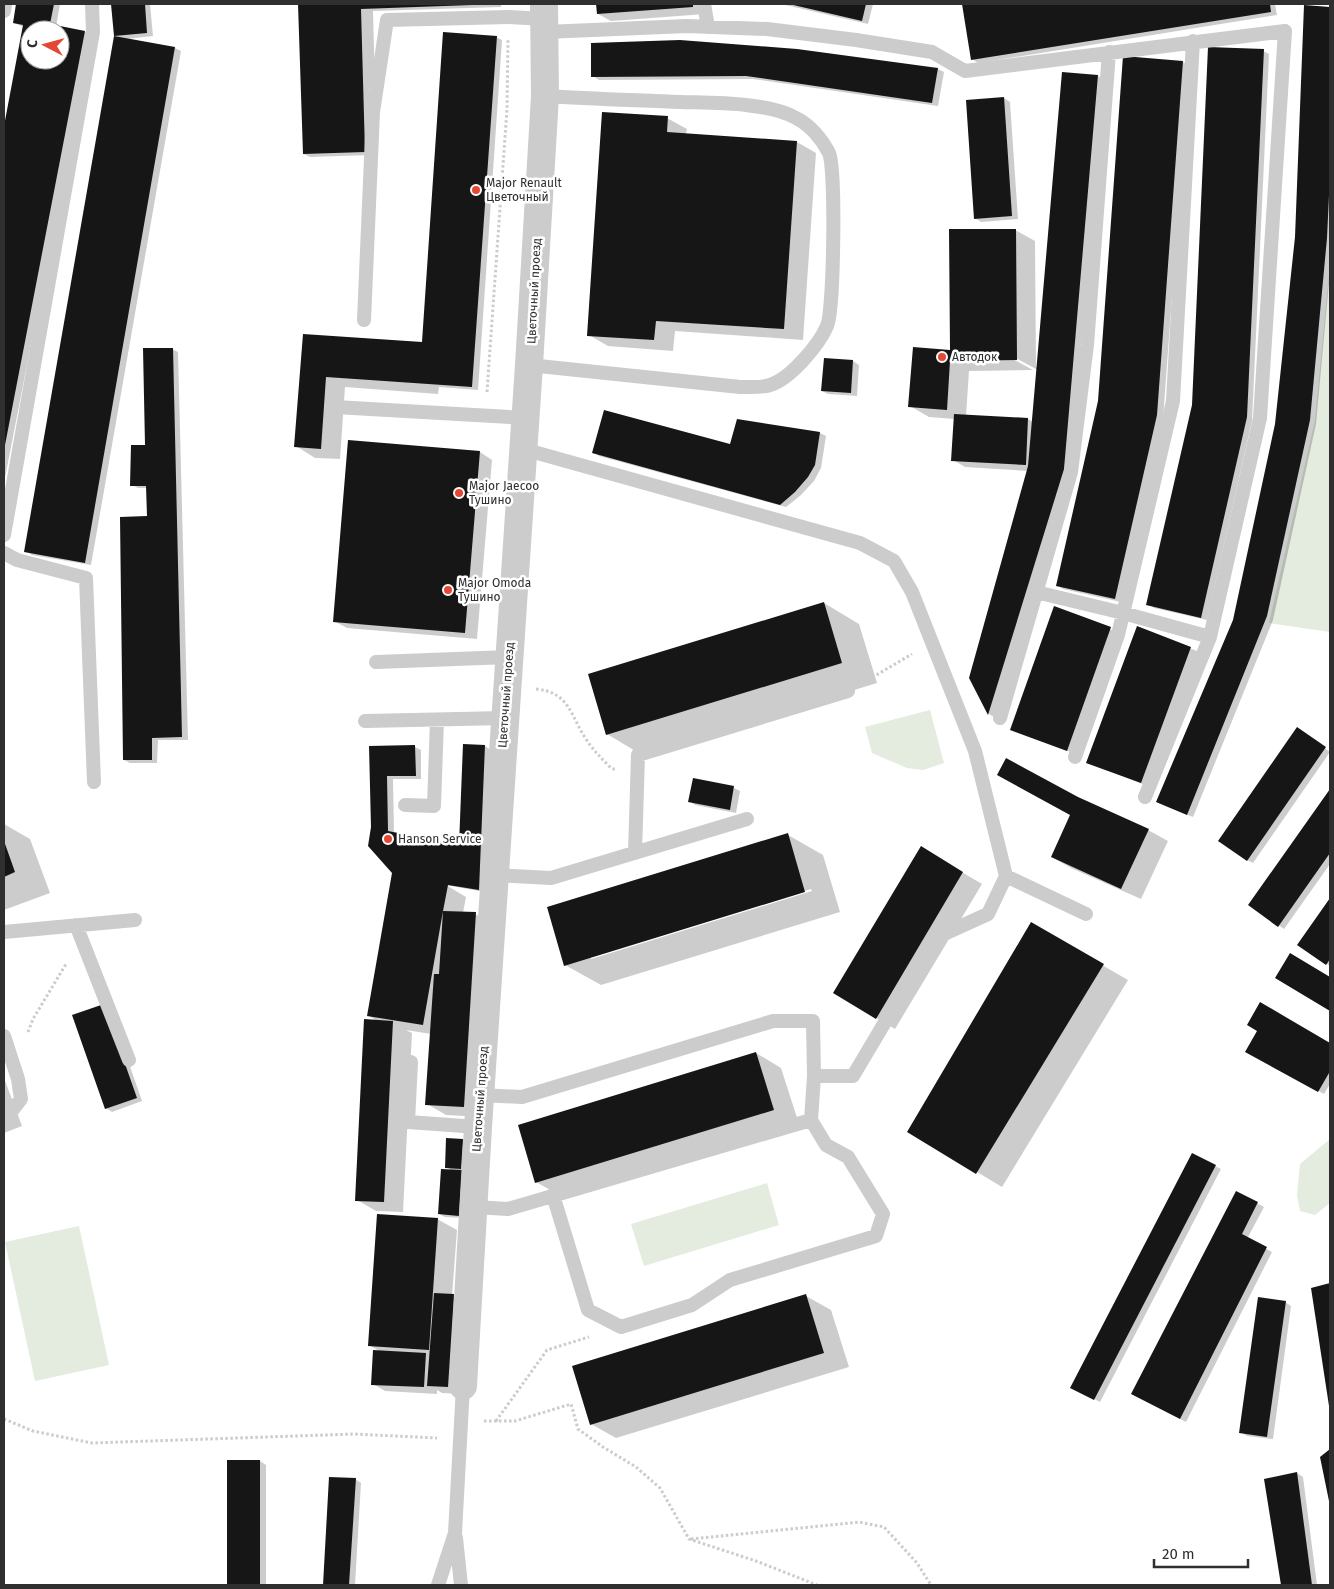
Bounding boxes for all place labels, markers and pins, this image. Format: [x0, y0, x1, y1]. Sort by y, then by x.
place label: Major Renault Цветочный [486, 176, 563, 204]
marker: Major Renault Цветочный [470, 184, 482, 196]
place label: Автодок [952, 350, 998, 364]
marker: Автодок [936, 351, 948, 363]
place label: Major Jaecoo Тушино [469, 479, 539, 507]
marker: Major Jaecoo Тушино [453, 487, 465, 499]
place label: Major Omoda Тушино [458, 576, 531, 604]
marker: Major Omoda Тушино [442, 584, 454, 596]
place label: Hanson Service [398, 832, 482, 846]
marker: Hanson Service [382, 833, 394, 845]

